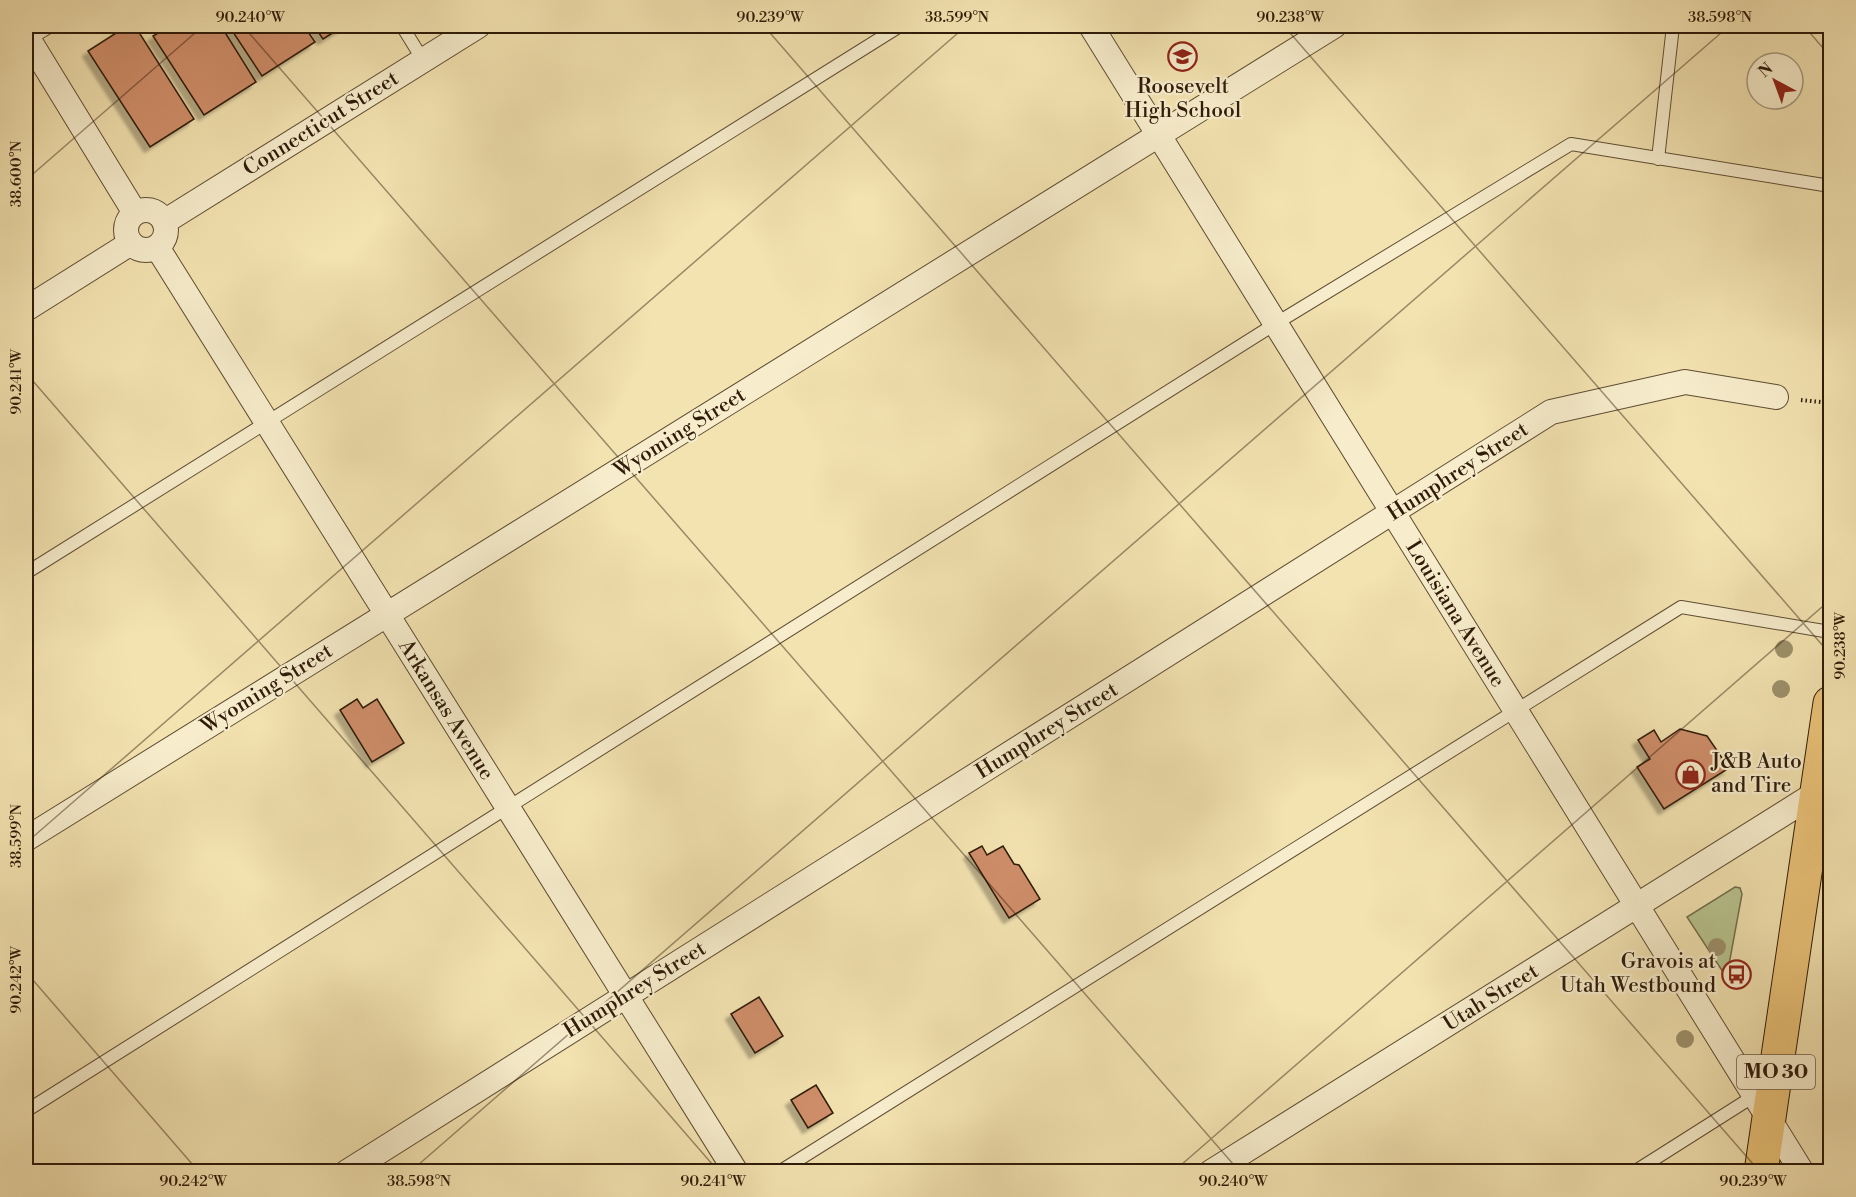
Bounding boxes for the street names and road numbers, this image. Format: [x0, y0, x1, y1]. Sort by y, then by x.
street label: Connecticut Street [239, 65, 404, 182]
street label: Wyoming Street [609, 382, 751, 484]
street label: Humphrey Street [1383, 416, 1534, 527]
street label: Louisiana Avenue [1399, 536, 1511, 692]
street label: Arkansas Avenue [392, 634, 500, 785]
street label: Wyoming Street [196, 638, 338, 740]
street label: Humphrey Street [971, 677, 1123, 785]
street label: Humphrey Street [559, 936, 711, 1044]
street label: Utah Street [1439, 958, 1544, 1037]
road number: MO 30 [1737, 1055, 1815, 1089]

